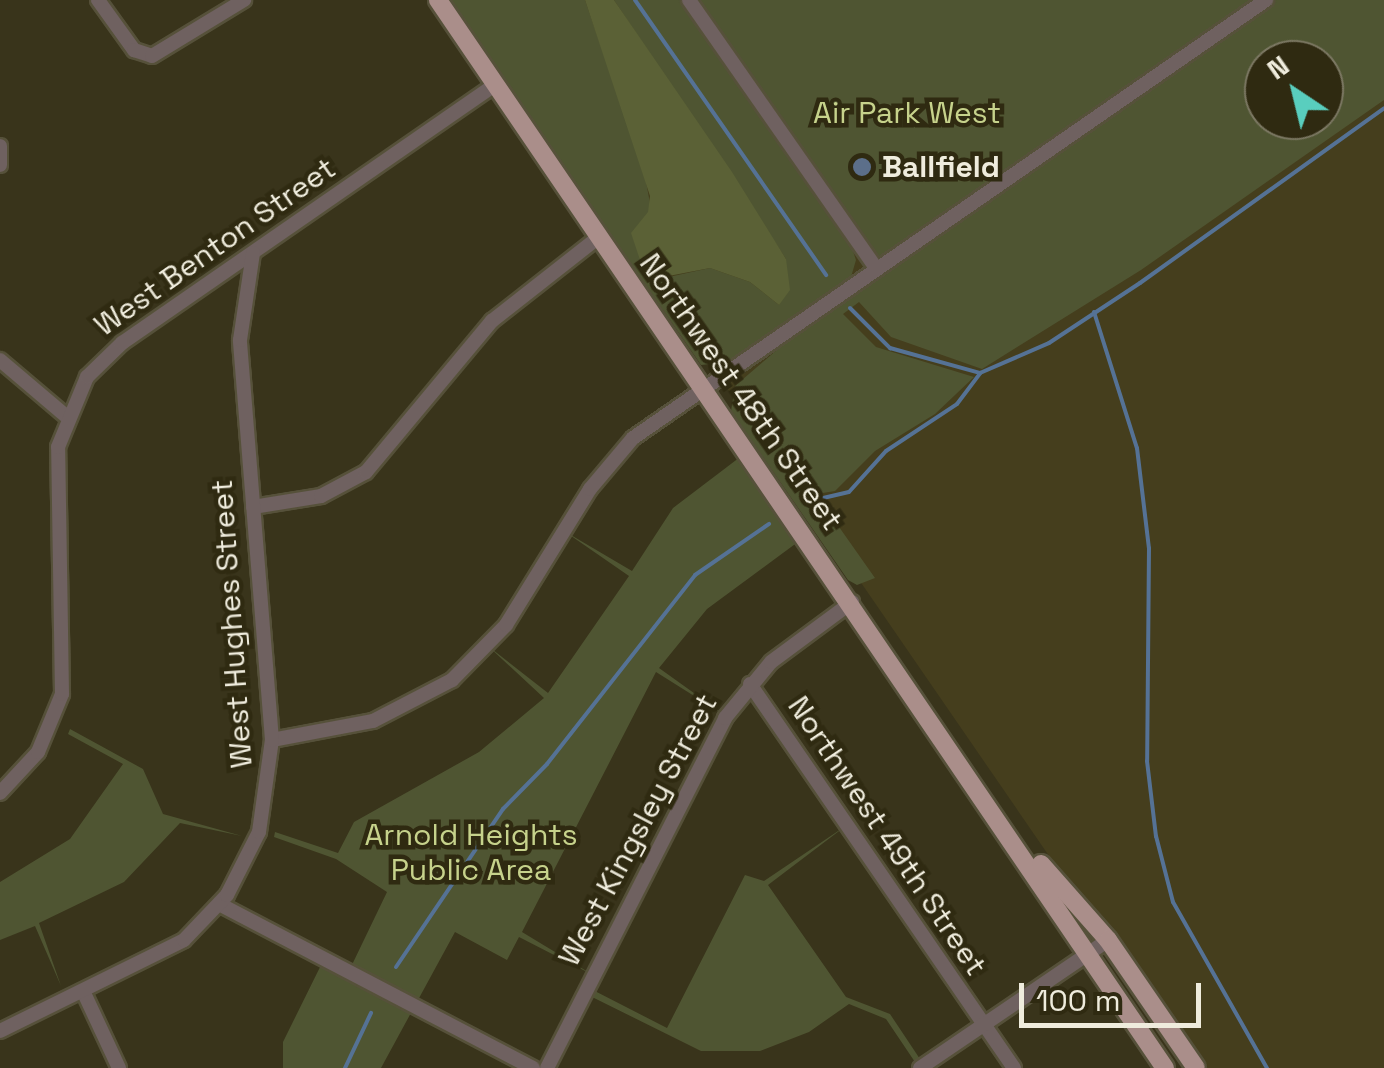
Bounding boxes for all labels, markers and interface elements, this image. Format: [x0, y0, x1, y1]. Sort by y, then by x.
north arrow [1244, 40, 1344, 140]
text: N [1260, 47, 1296, 87]
park label: Air Park West [813, 95, 1001, 131]
place label: Ballfield [882, 149, 1000, 185]
street label: West Benton Street [88, 150, 342, 344]
marker: Ballfield [851, 156, 873, 178]
street label: Northwest 48th Street [632, 247, 850, 537]
street label: West Hughes Street [204, 478, 260, 770]
street label: West Kingsley Street [551, 688, 725, 972]
street label: Northwest 49th Street [780, 690, 994, 982]
park label: Arnold Heights Public Area [364, 817, 578, 888]
scale bar [1024, 963, 1206, 1025]
text: 100 m [1036, 981, 1121, 1020]

